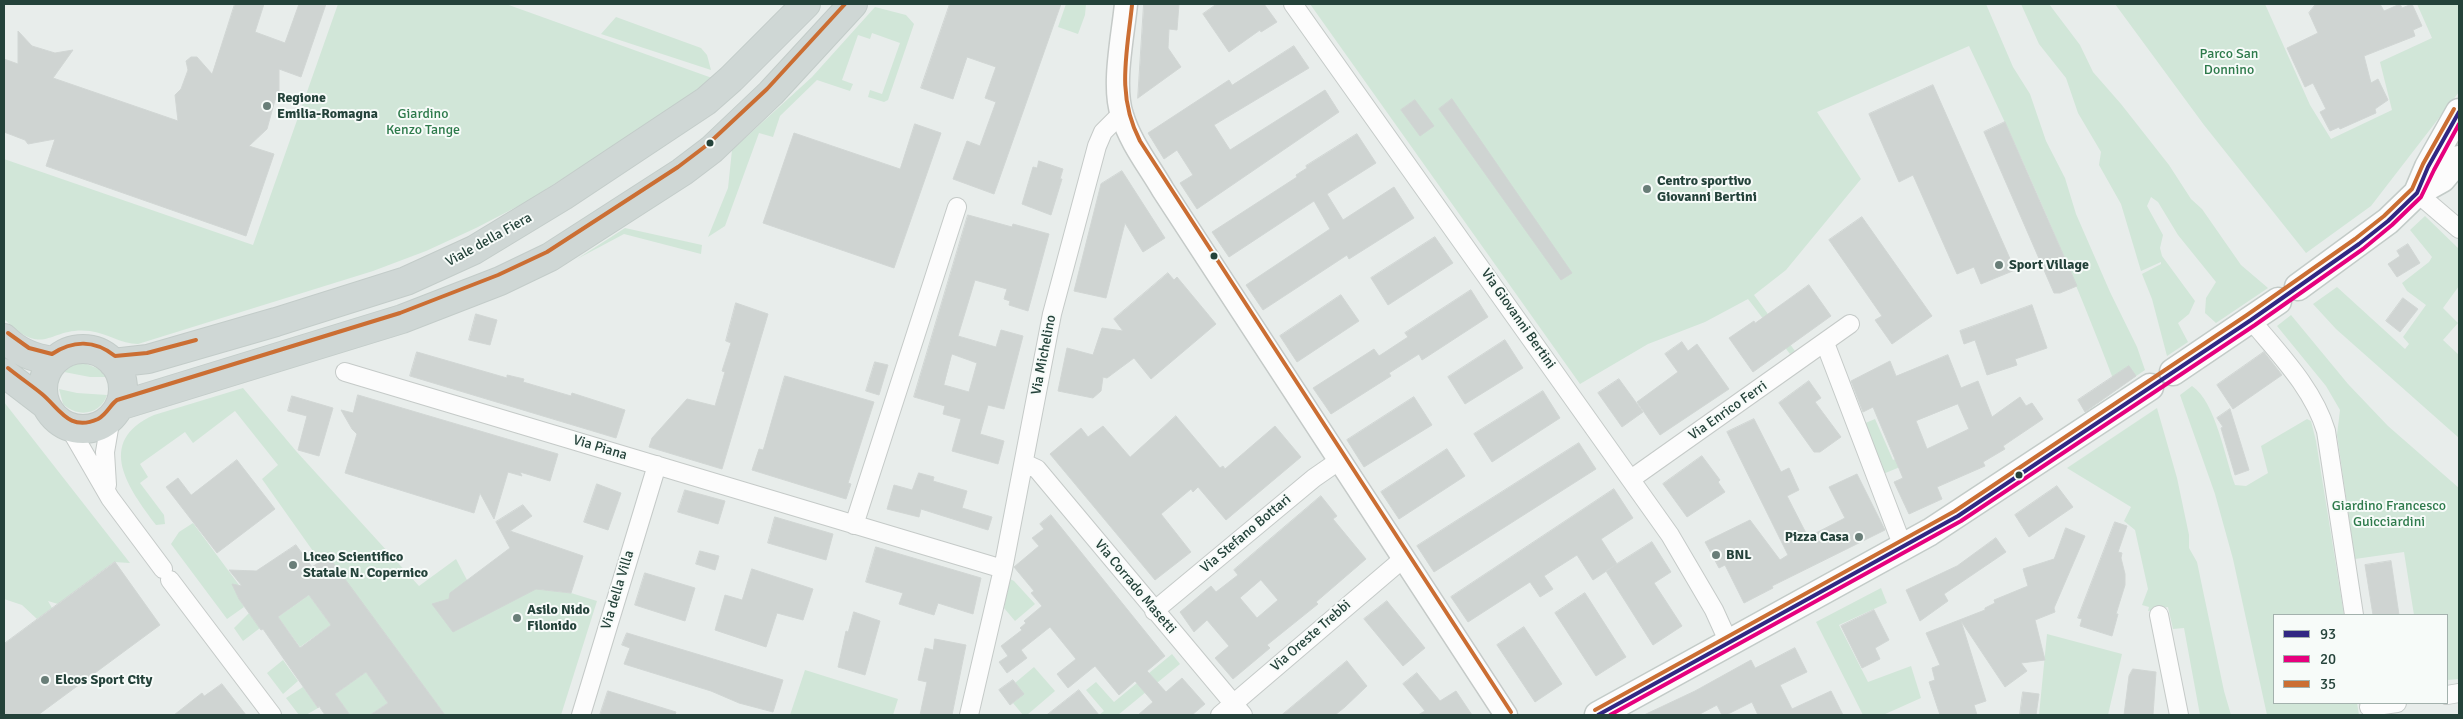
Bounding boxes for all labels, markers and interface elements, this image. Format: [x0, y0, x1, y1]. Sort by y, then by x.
park label: Parco San Donnino [2199, 46, 2259, 78]
place label: Regione Emilia-Romagna [277, 90, 378, 122]
marker: Regione Emilia-Romagna [261, 100, 273, 112]
park label: Giardino Kenzo Tange [386, 106, 460, 138]
unlabelled marker [705, 138, 715, 148]
place label: Centro sportivo Giovanni Bertini [1657, 173, 1757, 206]
marker: Centro sportivo Giovanni Bertini [1641, 183, 1653, 195]
street label: Viale della Fiera [443, 209, 535, 271]
unlabelled marker [1209, 251, 1219, 261]
place label: Sport Village [2009, 257, 2089, 273]
marker: Sport Village [1993, 259, 2005, 271]
street label: Via Giovanni Bertini [1477, 266, 1559, 372]
street label: Via Michelino [1028, 314, 1060, 396]
street label: Via Enrico Ferri [1686, 378, 1770, 444]
street label: Via Piana [571, 432, 629, 464]
unlabelled marker [2014, 470, 2024, 480]
street label: Via Stefano Bottari [1197, 491, 1295, 577]
park label: Giardino Francesco Guicciardini [2332, 498, 2446, 530]
place label: Pizza Casa [1785, 529, 1849, 545]
marker: Pizza Casa [1853, 531, 1865, 543]
street label: Via Corrado Masetti [1091, 536, 1179, 638]
place label: BNL [1726, 547, 1752, 563]
street label: Via della Villa [598, 548, 638, 632]
place label: Liceo Scientifico Statale N. Copernico [303, 549, 428, 582]
marker: BNL [1710, 549, 1722, 561]
marker: Liceo Scientifico Statale N. Copernico [287, 559, 299, 571]
street label: Via Oreste Trebbi [1267, 597, 1355, 675]
place label: Asilo Nido Filonido [527, 602, 590, 634]
marker: Asilo Nido Filonido [511, 612, 523, 624]
legend [2273, 614, 2448, 704]
text: 93 [2320, 625, 2336, 643]
text: 20 [2320, 650, 2336, 668]
place label: Elcos Sport City [55, 672, 152, 688]
marker: Elcos Sport City [39, 674, 51, 686]
text: 35 [2320, 675, 2336, 693]

